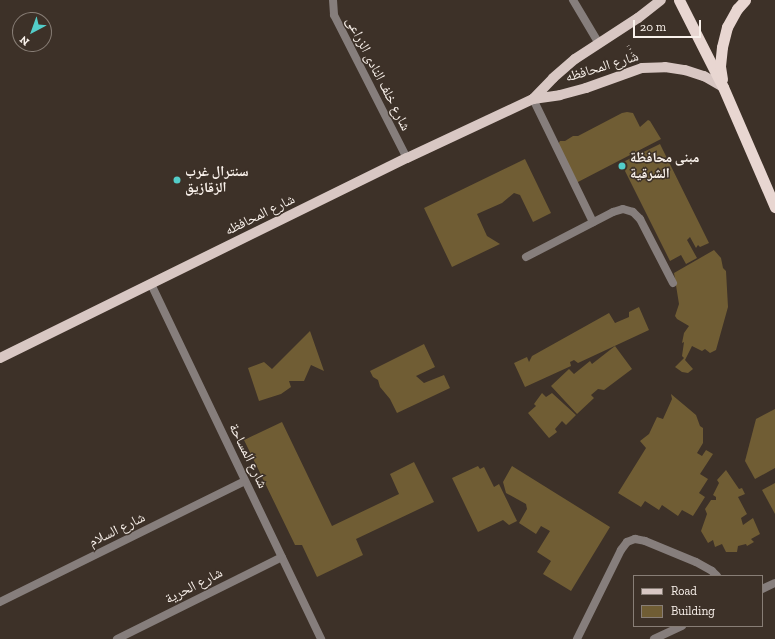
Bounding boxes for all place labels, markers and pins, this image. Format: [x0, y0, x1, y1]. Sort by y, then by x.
place label: مبنى محافظة الشرقية [630, 150, 699, 182]
marker: مبنى محافظة الشرقية [617, 161, 627, 171]
place label: سنترال غرب الزقازيق [185, 164, 249, 196]
marker: سنترال غرب الزقازيق [172, 175, 182, 185]

